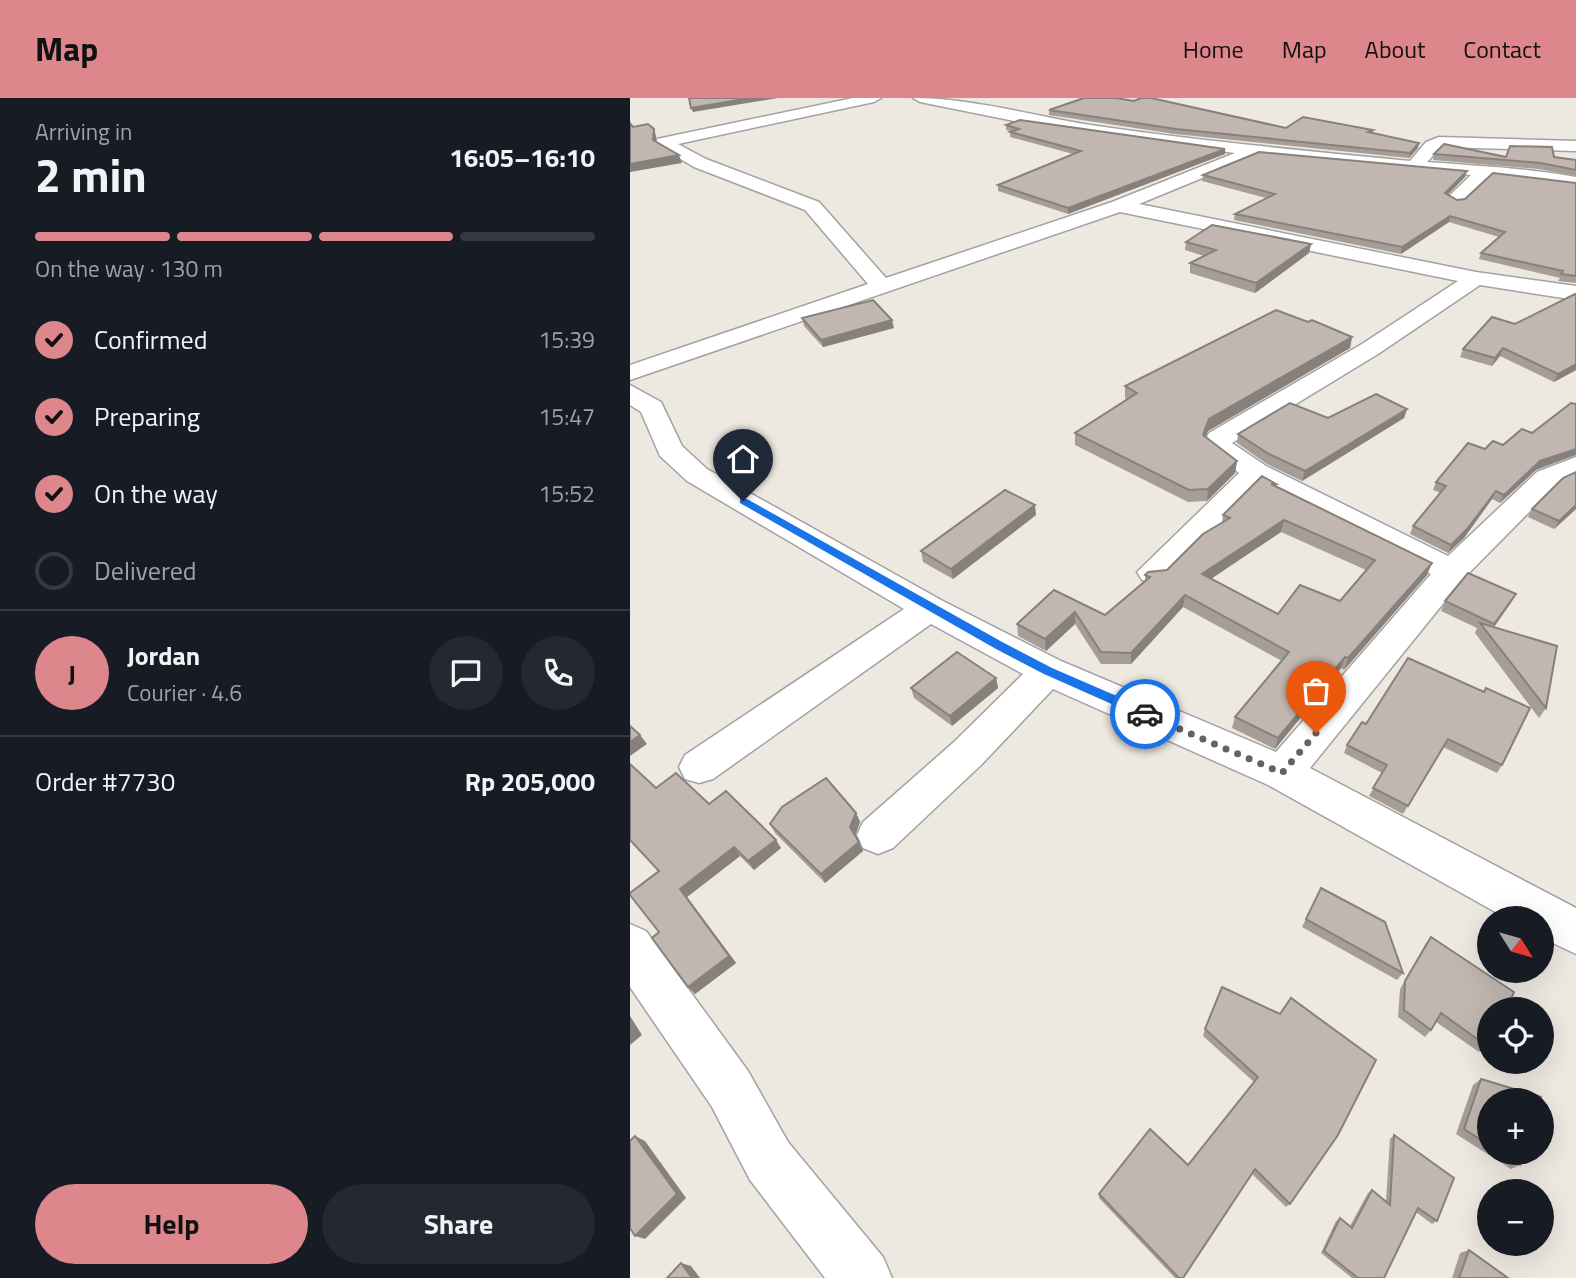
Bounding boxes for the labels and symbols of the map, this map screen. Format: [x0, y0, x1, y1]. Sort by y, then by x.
pin [713, 429, 773, 501]
pin [1286, 661, 1346, 733]
courier [1110, 679, 1180, 749]
north arrow [1477, 906, 1554, 984]

